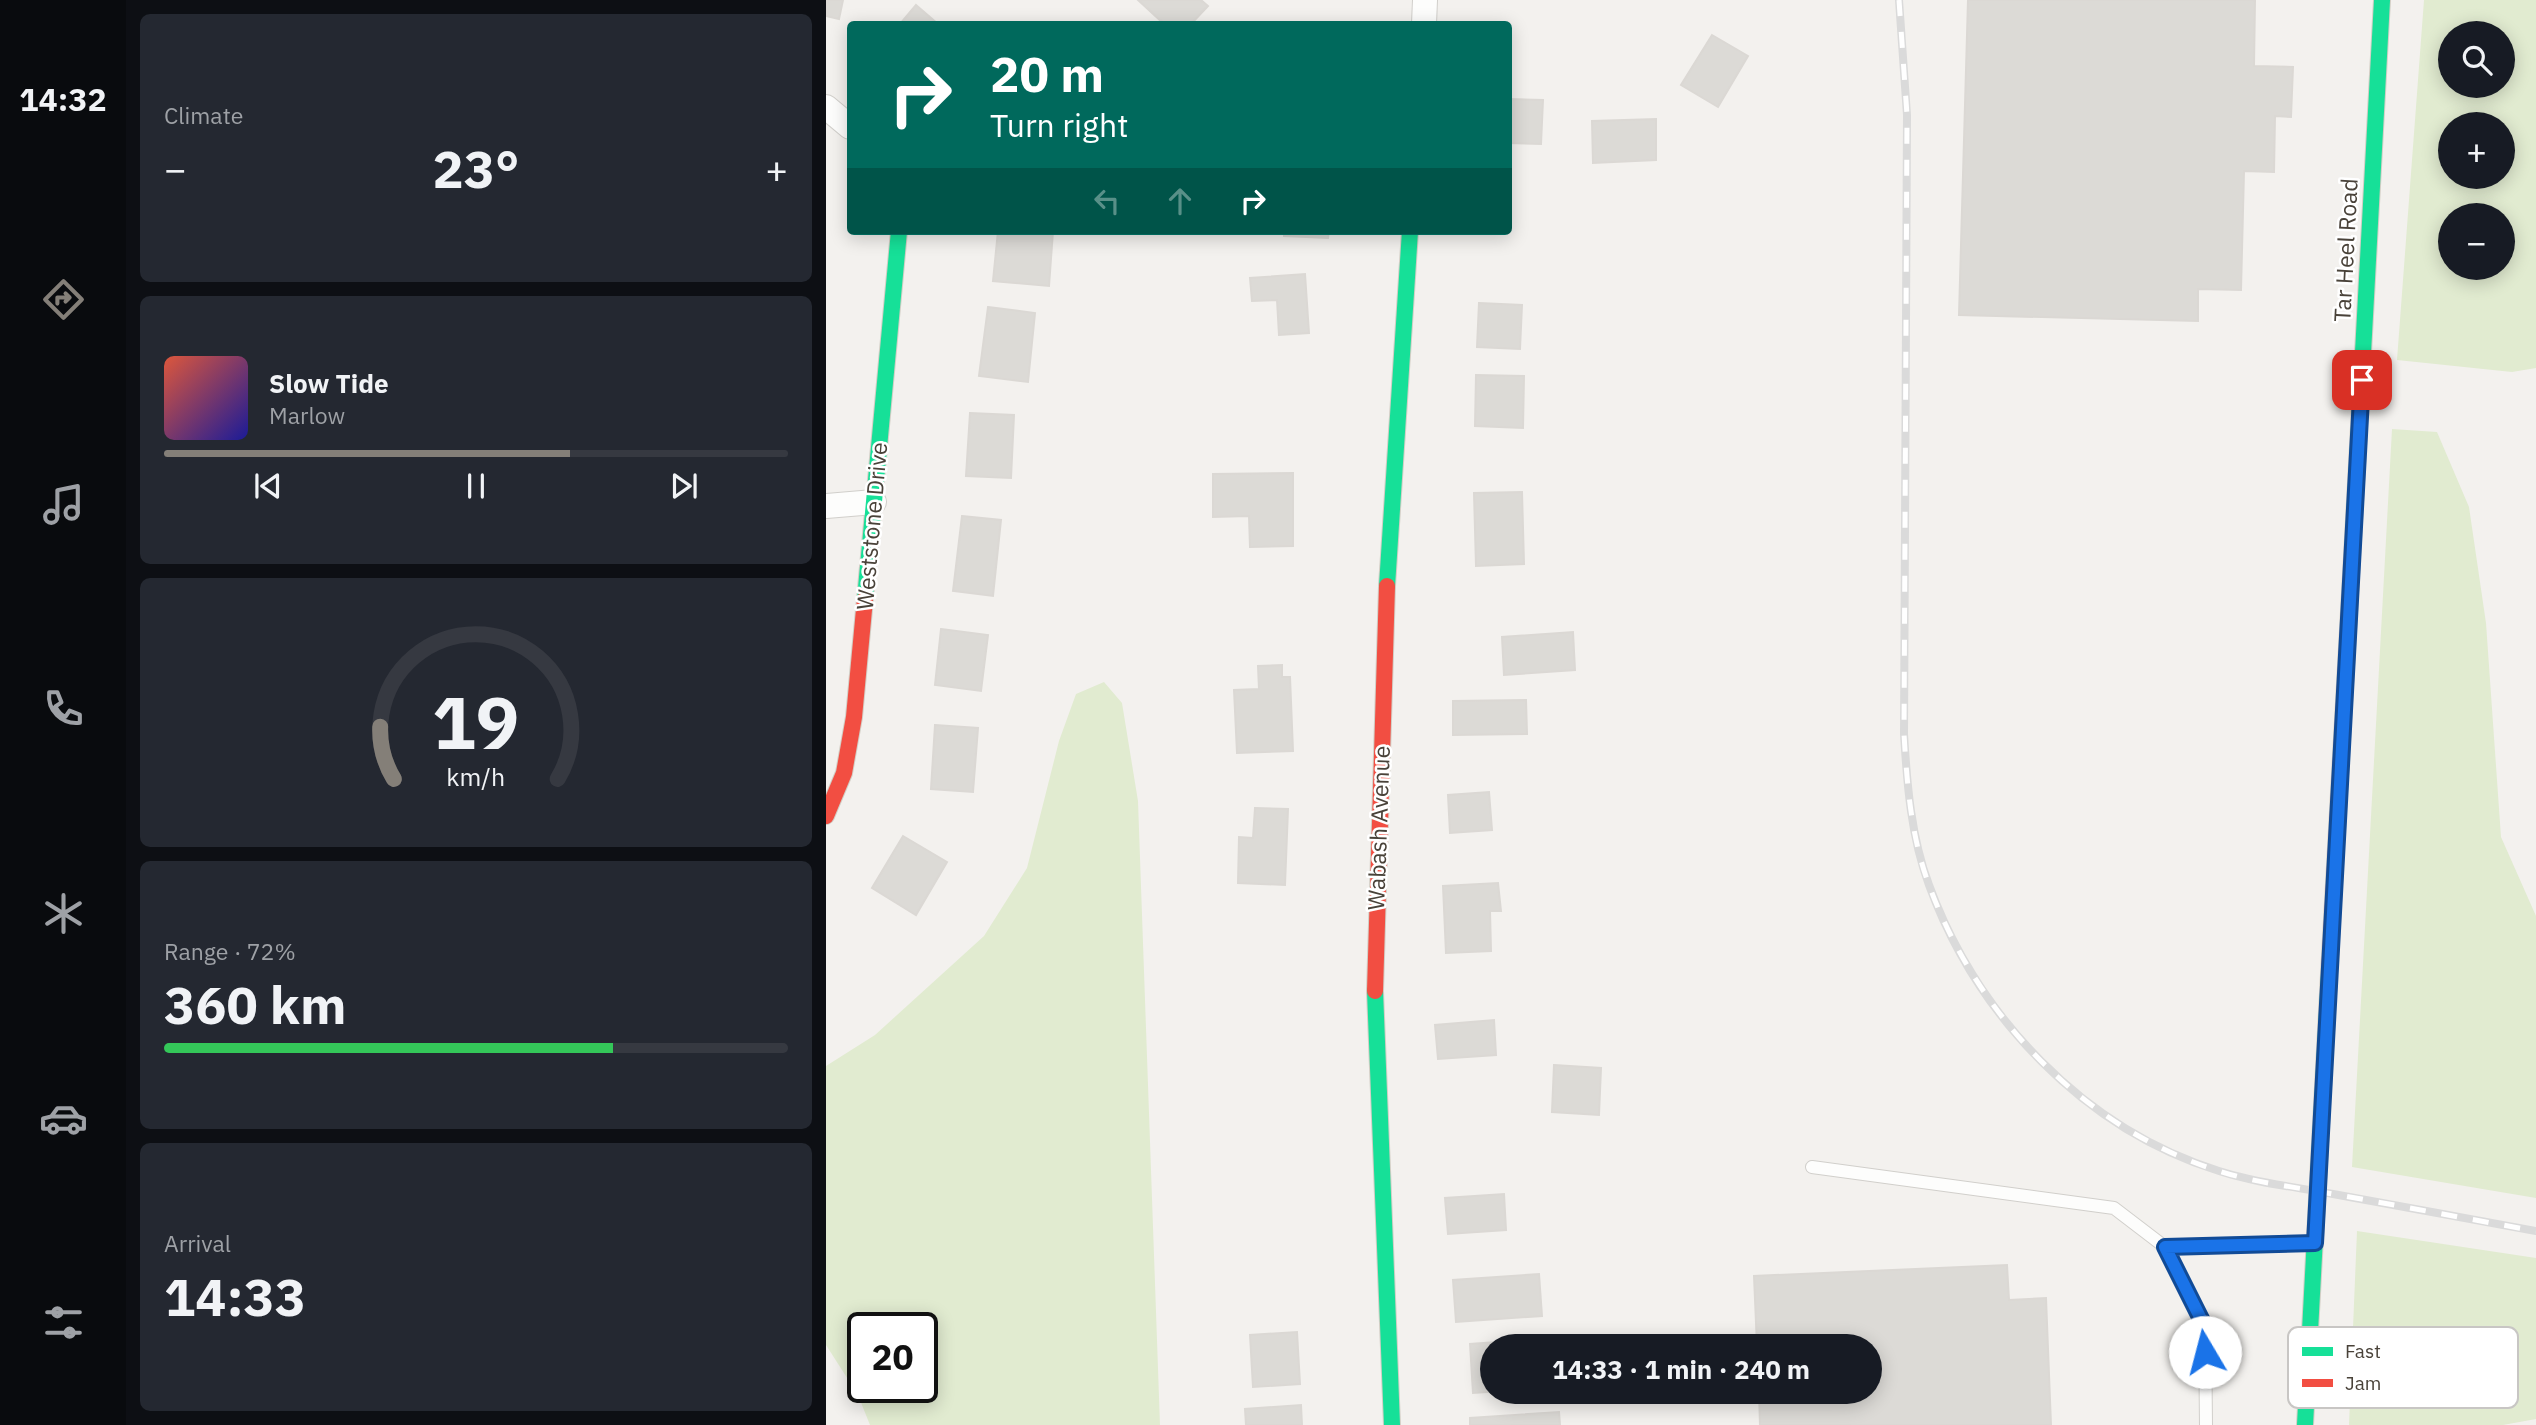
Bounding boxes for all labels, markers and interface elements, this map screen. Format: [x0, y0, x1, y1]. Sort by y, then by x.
map controls [2438, 21, 2515, 280]
button: search [2438, 21, 2515, 98]
text: 20 m [990, 42, 1104, 105]
icon: right [875, 49, 966, 140]
text: 14:32 [19, 78, 107, 120]
text: Climate [164, 100, 243, 130]
text: Turn right [990, 104, 1128, 146]
button: + [2438, 112, 2515, 189]
text: 23° [433, 135, 519, 202]
text: − [164, 144, 187, 193]
text: + [765, 144, 788, 193]
street label: Tar Heel Road [2326, 177, 2364, 323]
icon: left [1088, 182, 1126, 220]
icon: ahead [1161, 182, 1199, 220]
icon: right [1234, 182, 1272, 220]
button: − [2438, 203, 2515, 280]
icon: directions [39, 275, 88, 324]
pin [2332, 350, 2392, 410]
icon: arrive [2343, 361, 2381, 399]
text: Slow Tide [269, 366, 389, 400]
text: Marlow [269, 400, 345, 430]
street label: Weststone Drive [849, 441, 893, 611]
icon: previous [249, 467, 287, 505]
icon: pause [457, 467, 495, 505]
icon: next [665, 467, 703, 505]
icon: music [39, 480, 88, 529]
text: 19 [432, 674, 520, 769]
icon: phone [39, 684, 88, 733]
street label: Wabash Avenue [1360, 745, 1396, 911]
text: km/h [447, 759, 505, 792]
icon: climate [39, 889, 88, 938]
text: Range · 72% [164, 936, 296, 966]
text: 360 km [164, 971, 346, 1038]
icon: car [39, 1094, 88, 1143]
text: Arrival [164, 1228, 231, 1258]
text: 14:33 [164, 1263, 306, 1330]
icon: filters [39, 1298, 88, 1347]
speed limit sign: 20 [847, 1312, 938, 1403]
position arrow [2168, 1315, 2242, 1389]
legend [2288, 1327, 2518, 1408]
text: Fast [2345, 1339, 2381, 1363]
text: 14:33 · 1 min · 240 m [1552, 1352, 1810, 1386]
text: Jam [2345, 1371, 2381, 1395]

